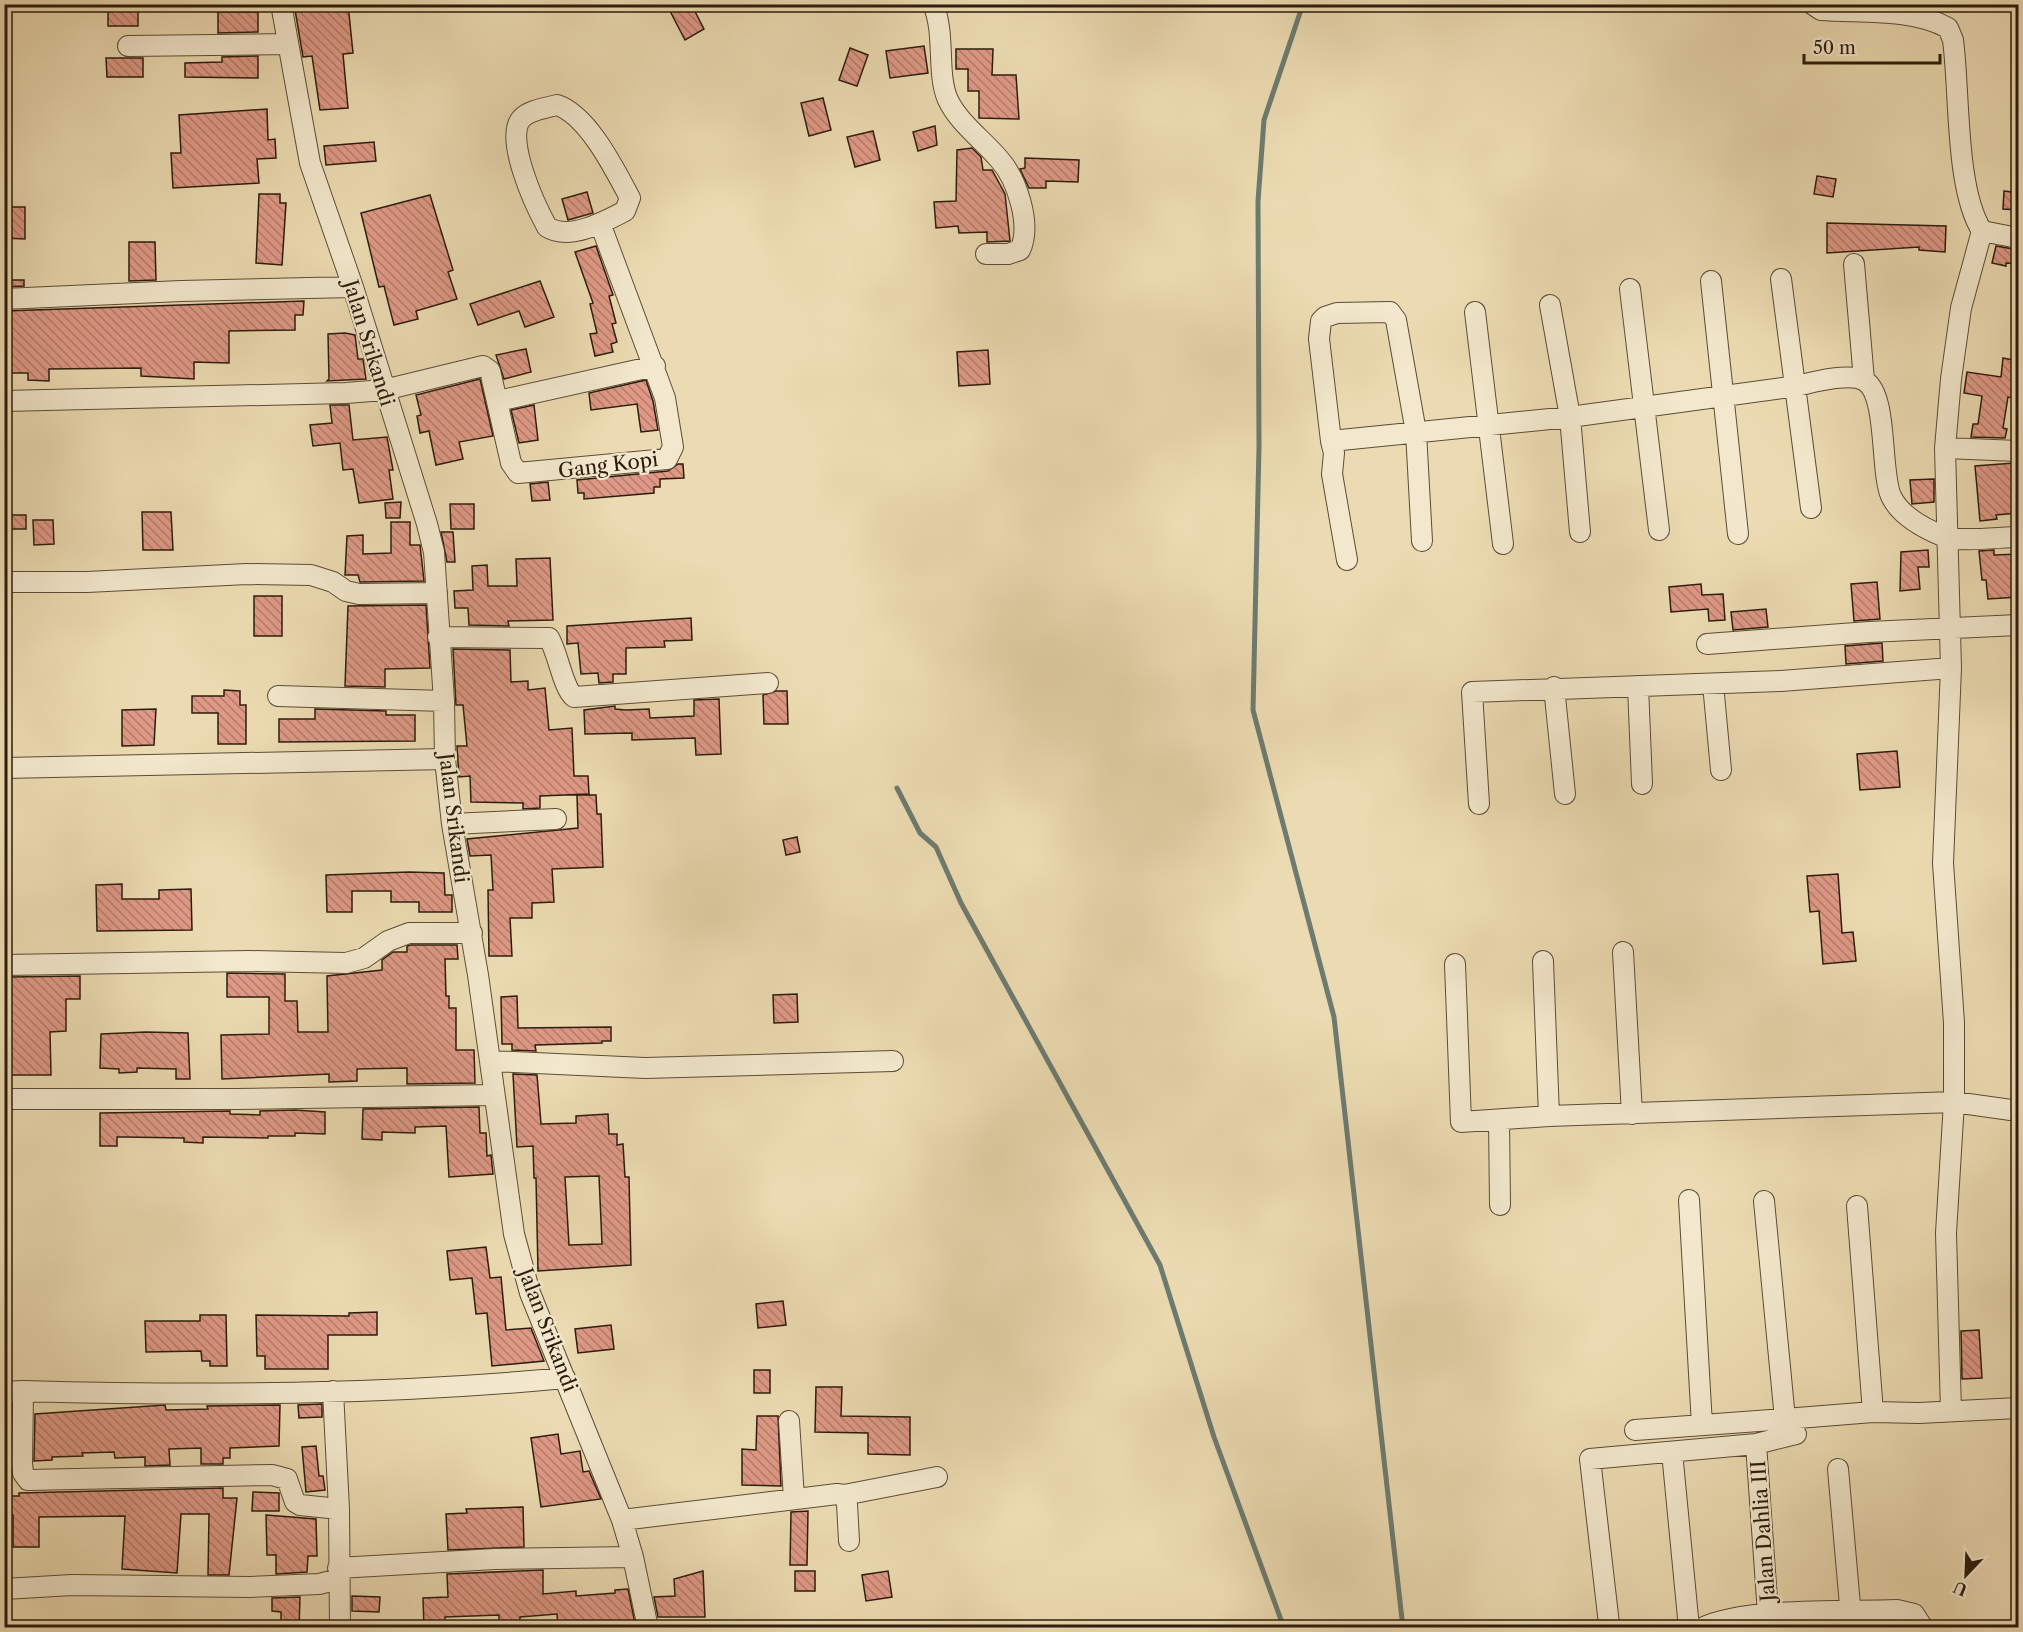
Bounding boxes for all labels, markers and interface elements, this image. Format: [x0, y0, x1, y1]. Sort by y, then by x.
scale bar [1804, 27, 1940, 65]
text: 50 m [1813, 37, 1856, 59]
street label: Jalan Srikandi [338, 274, 400, 409]
street label: Gang Kopi [557, 447, 659, 483]
street label: Jalan Srikandi [434, 749, 474, 884]
street label: Jalan Srikandi [512, 1262, 583, 1395]
street label: Jalan Dahlia III [1746, 1460, 1780, 1605]
north arrow [1936, 1545, 1996, 1605]
text: U [1950, 1577, 1970, 1601]

